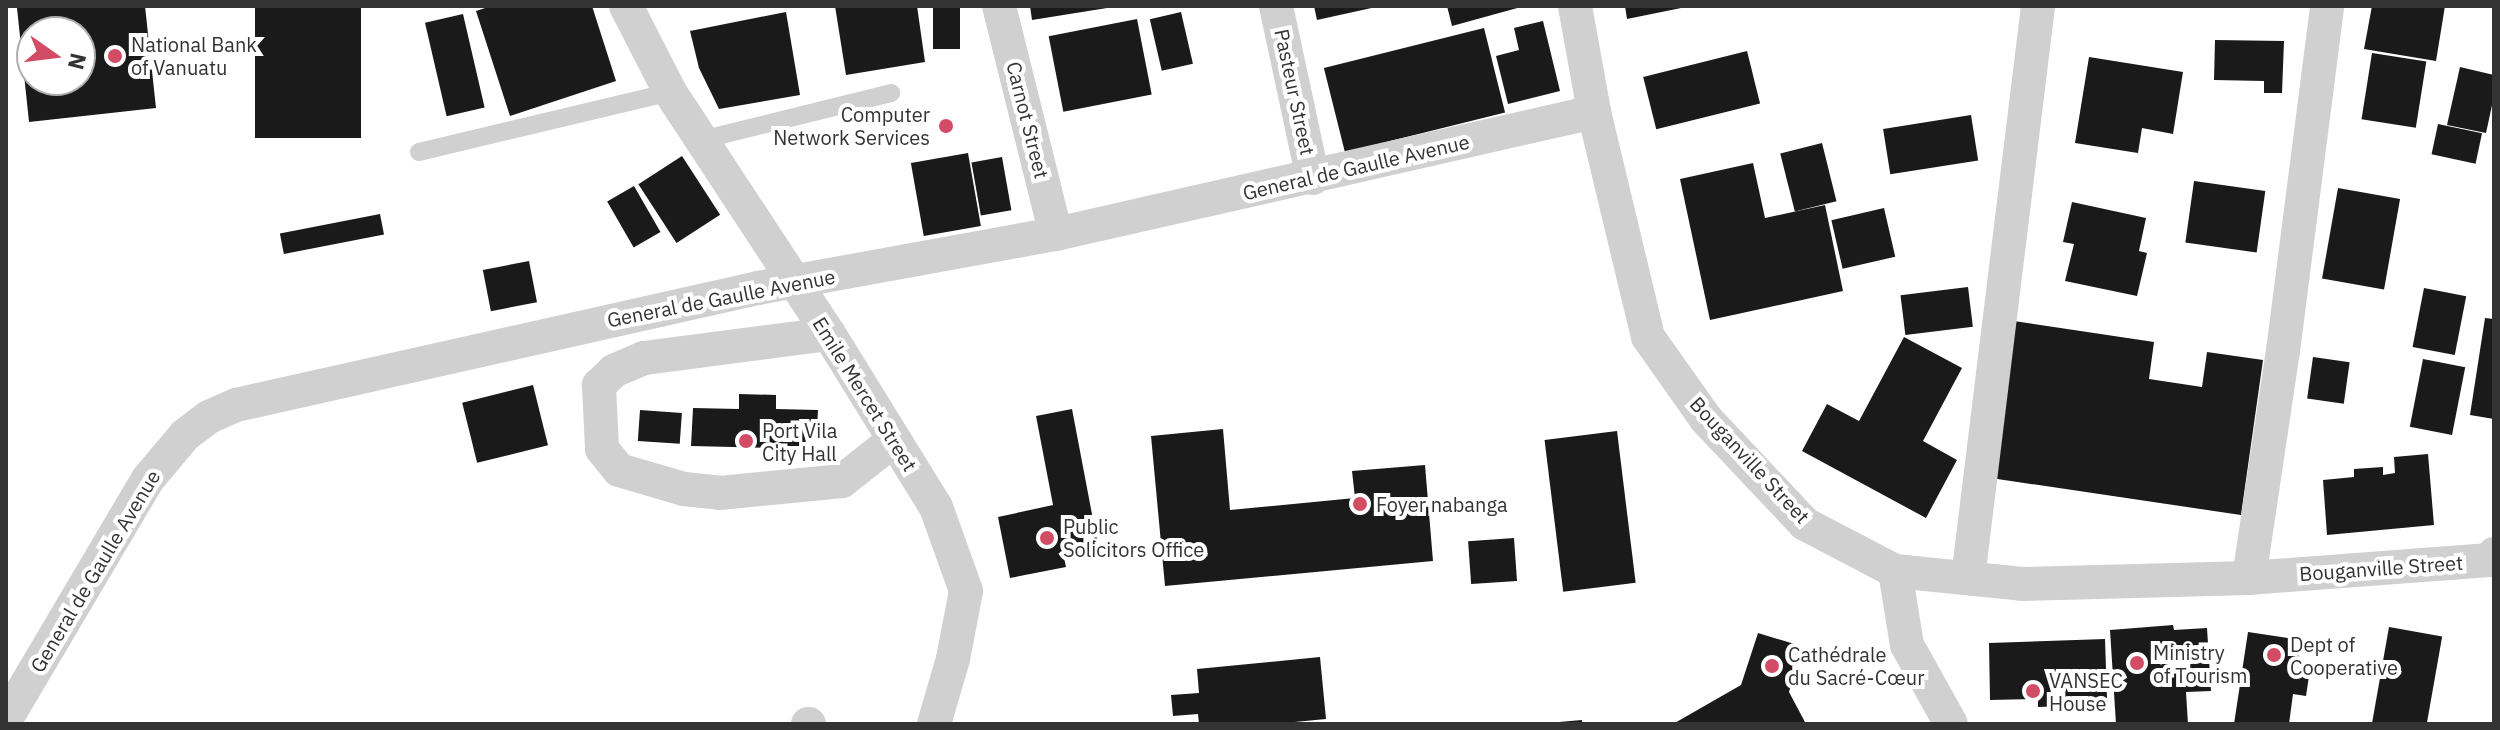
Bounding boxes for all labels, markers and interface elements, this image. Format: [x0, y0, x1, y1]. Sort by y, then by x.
north arrow [16, 16, 96, 96]
street label: Pasteur Street [1270, 27, 1320, 157]
place label: National Bank of Vanuatu [131, 32, 257, 79]
marker: National Bank of Vanuatu [106, 47, 124, 65]
text: N [62, 50, 94, 73]
street label: Carnot Street [1002, 59, 1054, 181]
place label: Computer Network Services [773, 102, 930, 149]
marker: Computer Network Services [937, 117, 955, 135]
street label: General de Gaulle Avenue [1240, 129, 1472, 205]
street label: General de Gaulle Avenue [605, 264, 837, 332]
street label: Emile Mercet Street [808, 312, 922, 476]
street label: Bouganville Street [1685, 392, 1815, 528]
place label: Port Vila City Hall [762, 418, 837, 465]
marker: Port Vila City Hall [737, 432, 755, 450]
street label: General de Gaulle Avenue [25, 465, 165, 677]
place label: Foyer nabanga [1376, 492, 1508, 516]
marker: Foyer nabanga [1351, 495, 1369, 513]
place label: Public Solicitors Office [1063, 514, 1204, 561]
marker: Public Solicitors Office [1038, 529, 1056, 547]
street label: Bouganville Street [2298, 550, 2464, 586]
place label: Dept of Cooperative [2290, 632, 2398, 679]
place label: Ministry of Tourism [2153, 640, 2248, 687]
place label: Cathédrale du Sacré-Cœur [1788, 642, 1924, 689]
marker: Dept of Cooperative [2265, 646, 2283, 664]
marker: Ministry of Tourism [2128, 654, 2146, 672]
marker: Cathédrale du Sacré-Cœur [1763, 657, 1781, 675]
place label: VANSEC House [2049, 668, 2123, 715]
marker: VANSEC House [2024, 682, 2042, 700]

